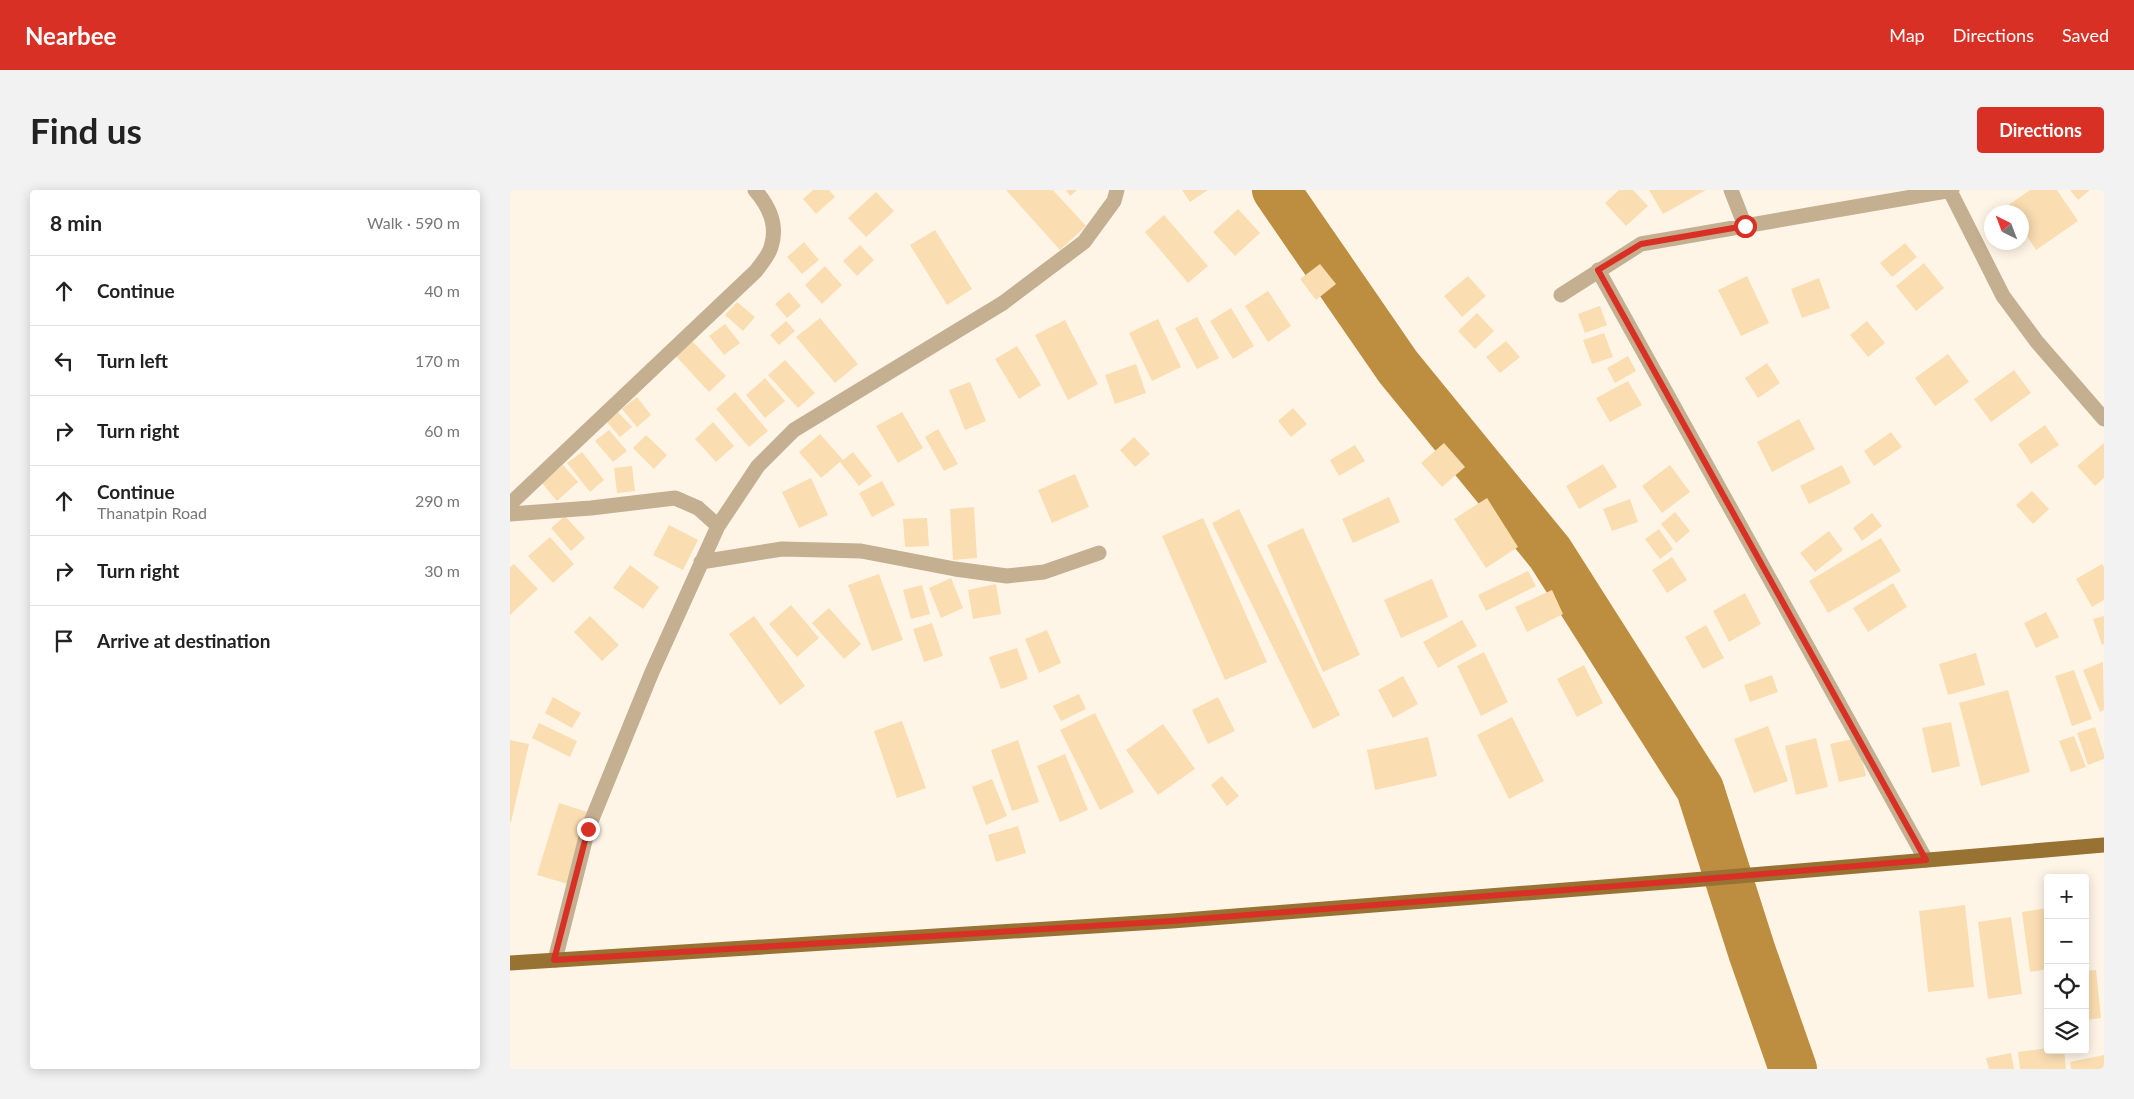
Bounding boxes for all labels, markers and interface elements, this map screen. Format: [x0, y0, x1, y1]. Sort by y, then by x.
text: Nearbee [25, 21, 116, 50]
text: Map [1889, 24, 1925, 46]
text: Directions [1953, 24, 2034, 46]
text: Saved [2062, 24, 2109, 46]
button: Directions [1977, 107, 2104, 153]
text: Find us [30, 109, 142, 151]
north arrow [1984, 205, 2029, 250]
text: 8 min [50, 210, 102, 235]
text: Walk · 590 m [367, 213, 460, 232]
route start [1734, 215, 1757, 238]
icon: ahead [50, 277, 78, 305]
text: Continue [97, 279, 175, 302]
text: 40 m [424, 281, 460, 300]
icon: left [50, 347, 78, 375]
text: Turn left [97, 349, 168, 372]
text: 170 m [415, 351, 460, 370]
icon: right [50, 417, 78, 445]
text: Turn right [97, 419, 179, 442]
text: 60 m [424, 421, 460, 440]
text: Continue [97, 480, 175, 503]
icon: ahead [50, 487, 78, 515]
text: 290 m [415, 491, 460, 510]
text: Thanatpin Road [97, 503, 207, 522]
icon: right [50, 557, 78, 585]
text: Turn right [97, 559, 179, 582]
text: 30 m [424, 561, 460, 580]
icon: arrive [50, 627, 78, 655]
text: Arrive at destination [97, 629, 270, 652]
route end [577, 818, 600, 841]
map controls [2044, 874, 2089, 1054]
button: + [2044, 874, 2089, 919]
button: − [2044, 919, 2089, 964]
button: locate [2044, 964, 2089, 1009]
button: layers [2044, 1009, 2089, 1054]

